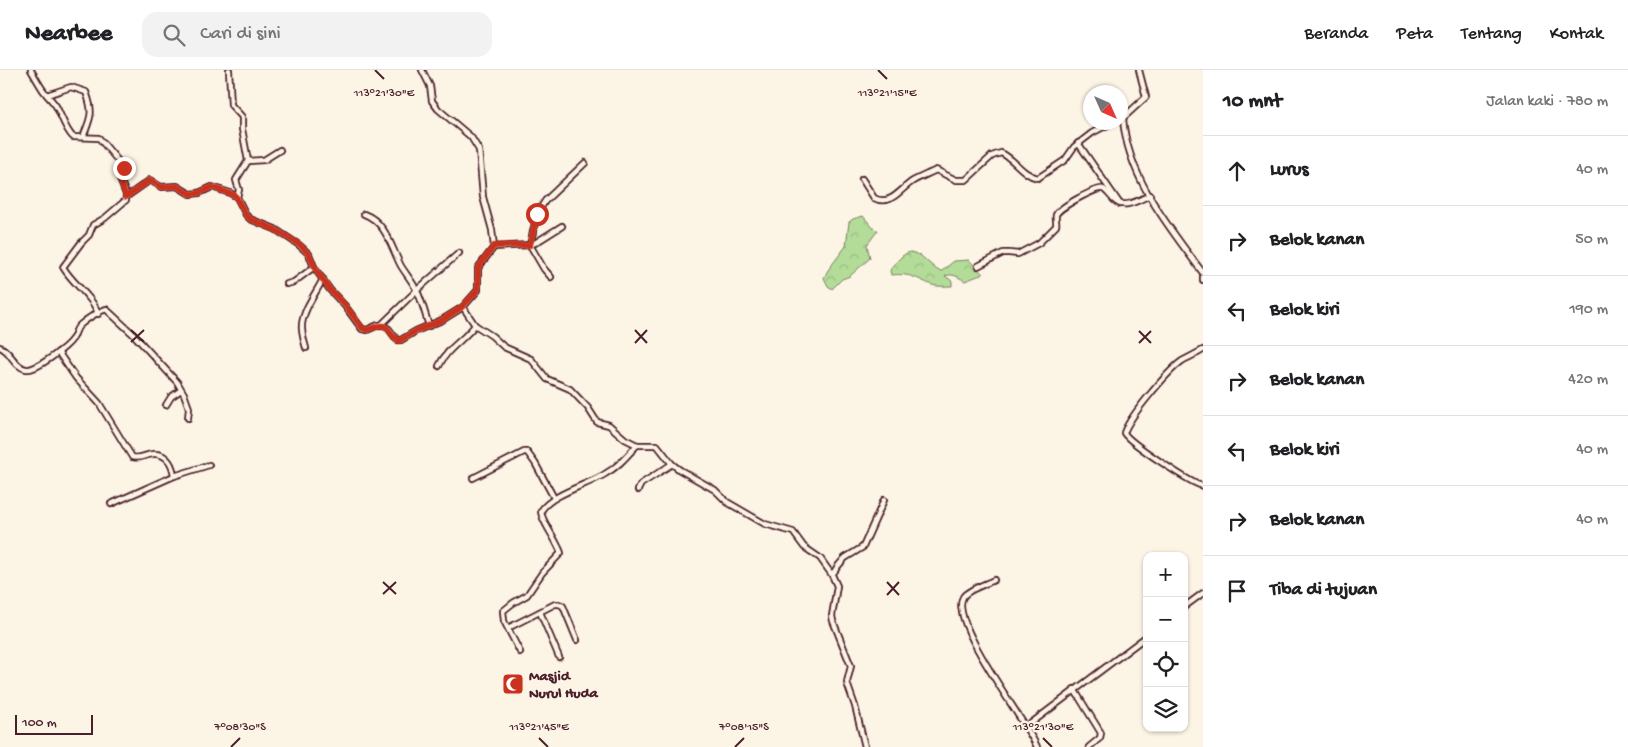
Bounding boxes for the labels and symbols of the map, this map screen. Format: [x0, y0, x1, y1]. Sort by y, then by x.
north arrow [1083, 85, 1128, 130]
text: 113°21'30"E [353, 87, 415, 101]
text: 113°21'15"E [857, 87, 917, 101]
route end [113, 157, 136, 180]
route start [526, 203, 549, 226]
place label: Masjid Nurul Huda [529, 668, 598, 703]
mosque icon: Masjid Nurul Huda [501, 672, 525, 696]
scale bar [15, 712, 92, 735]
text: 7°08'30"S [213, 721, 266, 735]
text: 113°21'45"E [508, 721, 569, 735]
text: 7°08'15"S [718, 721, 769, 735]
text: 113°21'30"E [1012, 721, 1074, 735]

